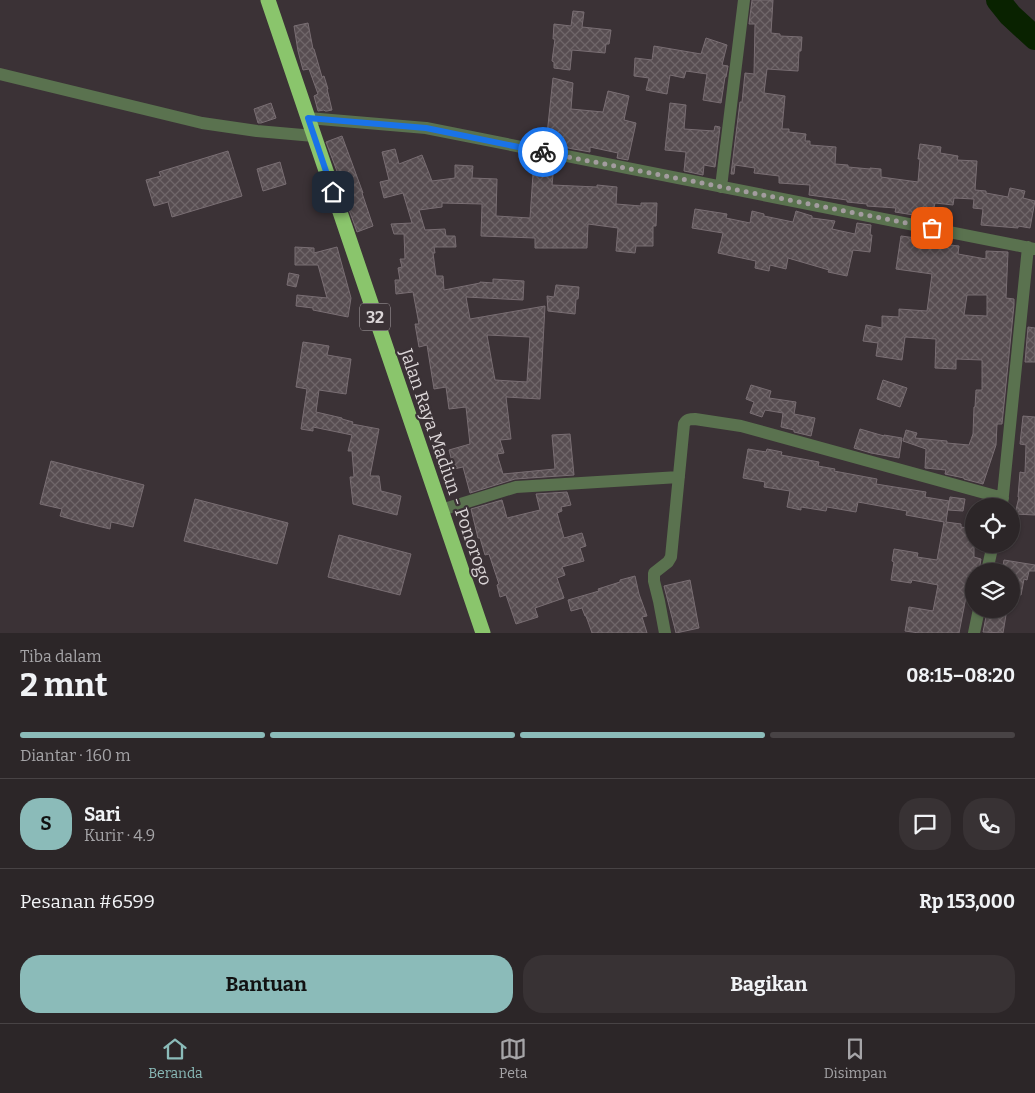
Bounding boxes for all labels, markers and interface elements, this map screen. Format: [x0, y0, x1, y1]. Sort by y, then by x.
courier [518, 127, 568, 177]
icon: bike [529, 138, 557, 166]
pin [312, 171, 354, 213]
icon: home [319, 178, 347, 206]
pin [911, 207, 953, 249]
icon: bag [918, 214, 946, 242]
road number: 32 [360, 304, 390, 330]
street label: Jalan Raya Madiun - Ponorogo [395, 345, 497, 588]
map controls [965, 498, 1020, 618]
button: locate [965, 498, 1020, 553]
button: layers [965, 563, 1020, 618]
text: Tiba dalam [20, 647, 101, 666]
text: 08:15–08:20 [906, 664, 1015, 687]
text: 2 mnt [20, 666, 108, 704]
text: Diantar · 160 m [20, 746, 131, 765]
button: chat [899, 798, 951, 850]
button: phone [963, 798, 1015, 850]
text: Sari [84, 803, 121, 826]
text: S [40, 812, 52, 835]
text: Kurir · 4.9 [84, 826, 155, 845]
text: Pesanan #6599 [20, 890, 155, 913]
text: Rp 153,000 [919, 890, 1015, 913]
button: Bantuan [20, 955, 513, 1013]
button: Bagikan [523, 955, 1015, 1013]
tab: Beranda [148, 1035, 203, 1082]
tab: Peta [499, 1035, 527, 1082]
tab: Disimpan [824, 1035, 887, 1082]

